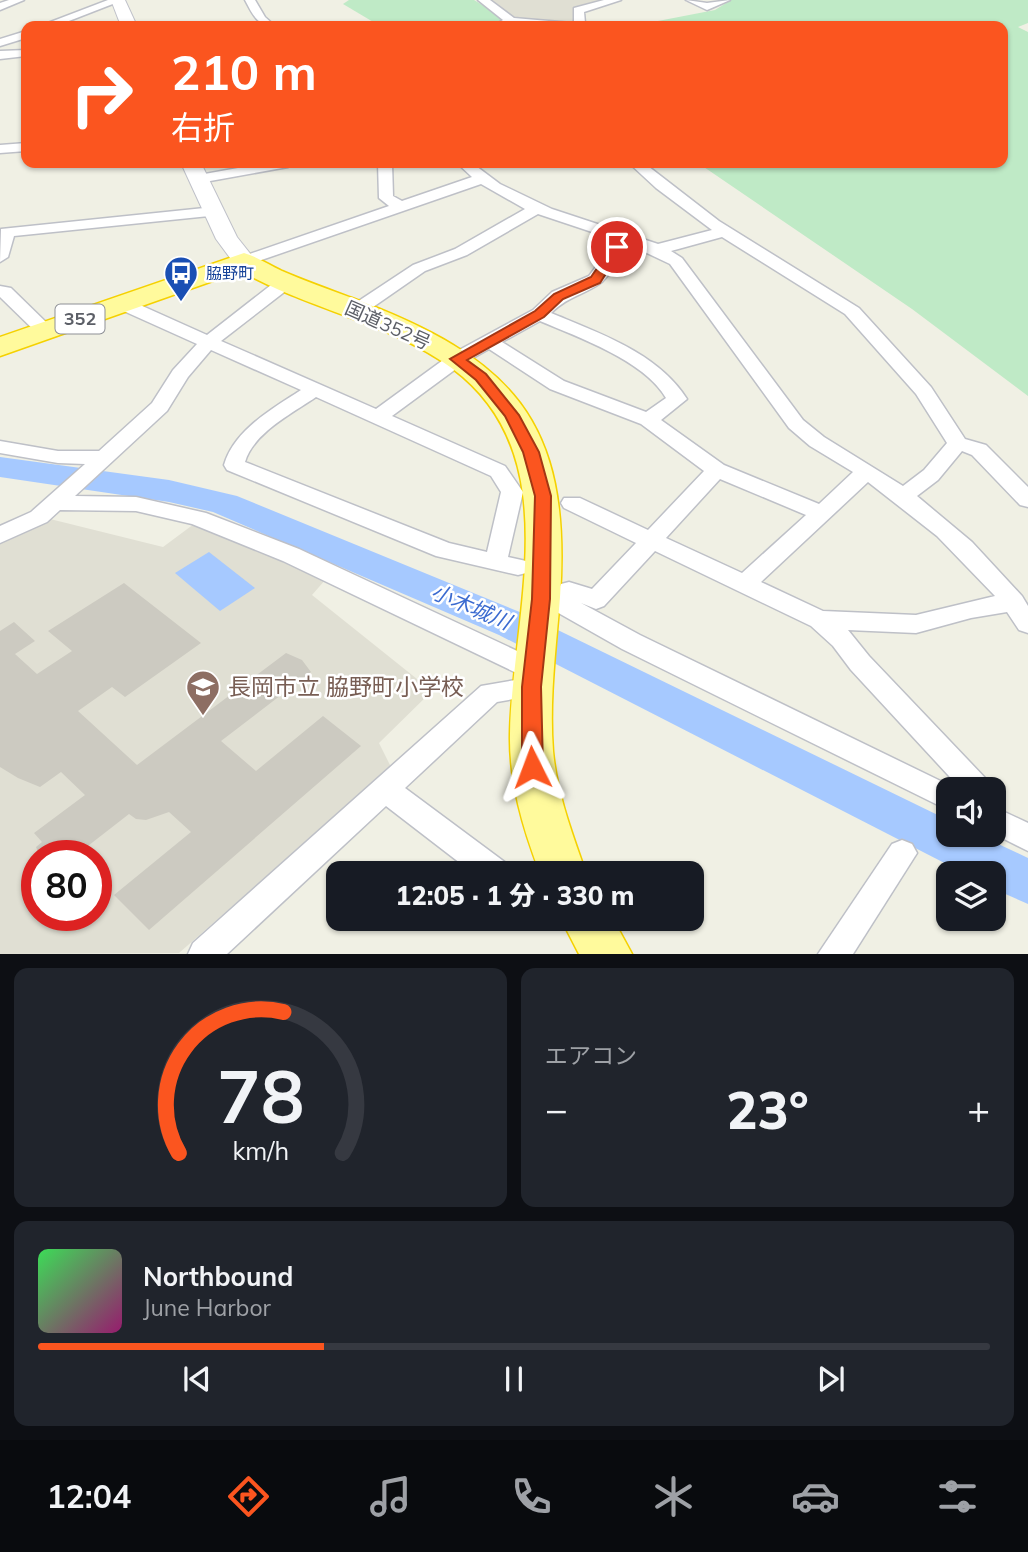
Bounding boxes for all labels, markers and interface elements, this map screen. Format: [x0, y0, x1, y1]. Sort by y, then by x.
text: 210 m [171, 41, 317, 102]
icon: right [56, 49, 147, 140]
text: 右折 [171, 107, 235, 147]
pin [587, 217, 647, 277]
icon: arrive [598, 228, 636, 266]
bus stop icon: 脇野町 [162, 254, 200, 303]
place label: 脇野町 [206, 263, 254, 283]
street label: 国道352号 [341, 295, 435, 355]
road number: 352 [56, 304, 104, 334]
water label: 小木城川 [428, 578, 517, 635]
school or university icon: 長岡市立 脇野町小学校 [184, 668, 222, 717]
place label: 長岡市立 脇野町小学校 [228, 672, 464, 701]
position arrow [495, 730, 569, 804]
map controls [936, 777, 1006, 931]
button: sound [936, 777, 1006, 847]
speed limit sign: 80 [21, 840, 112, 931]
button: layers [936, 861, 1006, 931]
text: 12:05 · 1 分 · 330 m [396, 879, 634, 912]
text: エアコン [545, 1041, 637, 1070]
text: 78 [217, 1051, 304, 1142]
text: 23° [726, 1077, 809, 1142]
text: − [545, 1085, 568, 1133]
text: + [967, 1085, 990, 1133]
text: km/h [232, 1135, 289, 1166]
text: Northbound [143, 1260, 293, 1293]
text: June Harbor [143, 1293, 271, 1322]
icon: previous [178, 1360, 216, 1398]
icon: pause [495, 1360, 533, 1398]
icon: next [812, 1360, 850, 1398]
icon: directions [224, 1472, 273, 1521]
icon: music [366, 1472, 415, 1521]
icon: phone [507, 1472, 556, 1521]
icon: climate [649, 1472, 698, 1521]
icon: car [791, 1472, 840, 1521]
icon: filters [933, 1472, 982, 1521]
text: 12:04 [46, 1476, 131, 1516]

